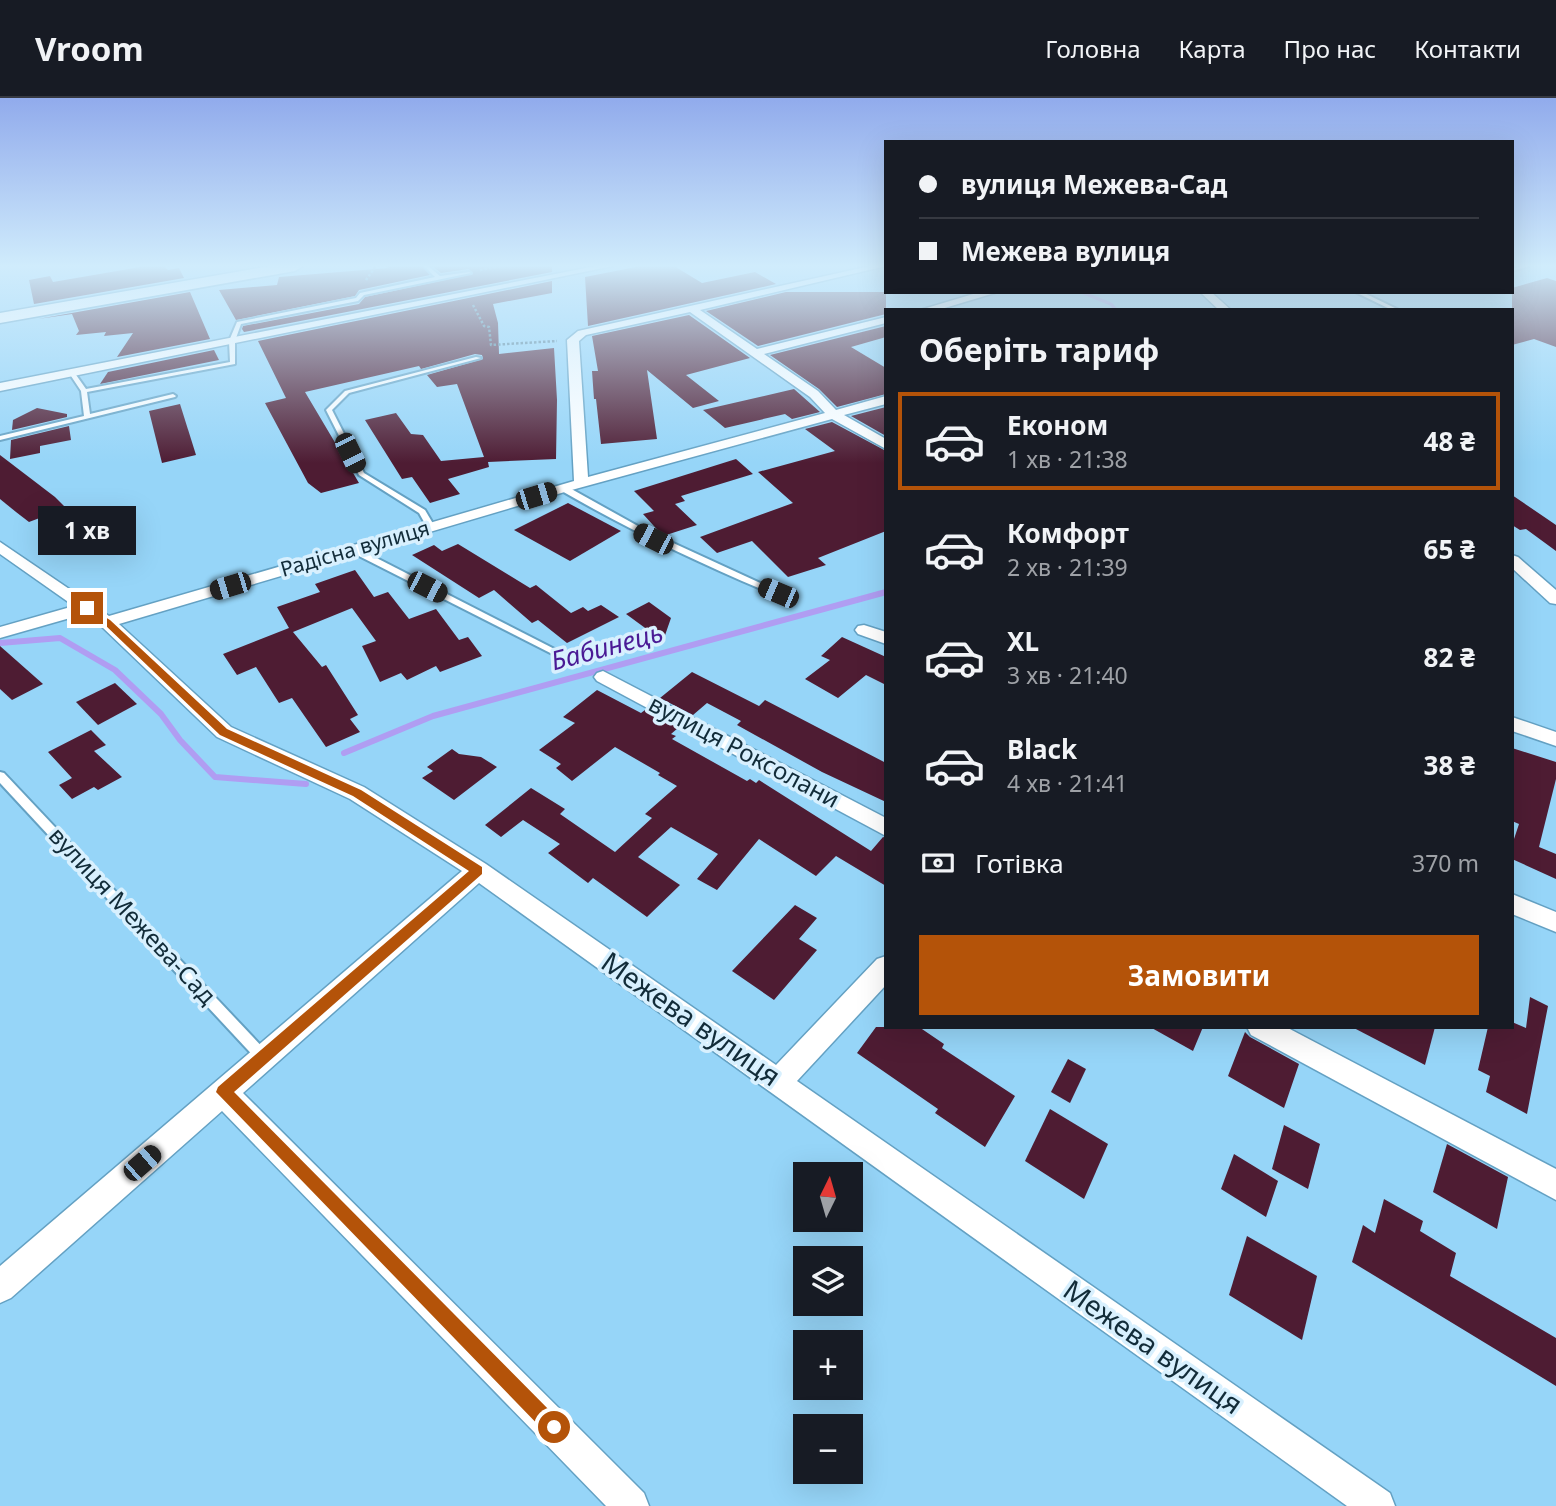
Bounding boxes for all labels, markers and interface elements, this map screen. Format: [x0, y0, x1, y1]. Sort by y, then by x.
text: Vroom [35, 26, 144, 71]
text: Головна [1045, 32, 1141, 65]
text: Карта [1179, 32, 1246, 65]
text: Про нас [1284, 32, 1376, 65]
text: Контакти [1414, 32, 1521, 65]
text: вулиця Межева-Сад [961, 166, 1227, 202]
text: Межева вулиця [961, 233, 1170, 269]
text: Оберіть тариф [919, 328, 1159, 371]
text: Економ [1007, 407, 1108, 443]
icon: car [923, 410, 986, 473]
text: 48 ₴ [1424, 423, 1475, 459]
car [332, 430, 369, 476]
text: 1 хв · 21:38 [1007, 443, 1128, 475]
car [513, 480, 560, 512]
callout: 1 хв [38, 506, 136, 556]
street label: Радісна вулиця [277, 513, 433, 583]
text: 1 хв [64, 514, 110, 546]
text: Комфорт [1007, 515, 1129, 551]
icon: car [923, 518, 986, 581]
car [630, 520, 677, 558]
text: 65 ₴ [1424, 531, 1475, 567]
text: 2 хв · 21:39 [1007, 551, 1128, 583]
car [404, 568, 451, 606]
car [207, 570, 254, 602]
car [755, 575, 802, 611]
route end [71, 592, 103, 624]
water label: Бабинець [547, 614, 667, 678]
text: XL [1007, 623, 1039, 659]
icon: car [923, 626, 986, 689]
text: 82 ₴ [1424, 639, 1475, 675]
text: 3 хв · 21:40 [1007, 659, 1128, 691]
street label: вулиця Роксолани [643, 686, 846, 815]
text: Black [1007, 731, 1077, 767]
icon: car [923, 734, 986, 797]
text: 38 ₴ [1424, 747, 1475, 783]
text: 4 хв · 21:41 [1007, 767, 1128, 799]
street label: вулиця Межева-Сад [42, 819, 224, 1011]
icon: cash [919, 844, 957, 882]
text: Готівка [975, 845, 1064, 881]
text: 370 m [1412, 847, 1479, 879]
button: Замовити [919, 935, 1479, 1015]
street label: Межева вулиця [594, 942, 789, 1094]
car [120, 1141, 165, 1185]
north arrow [793, 1162, 863, 1232]
map controls [793, 1162, 863, 1484]
button: layers [793, 1246, 863, 1316]
street label: Межева вулиця [1056, 1270, 1251, 1422]
button: + [793, 1330, 863, 1400]
route start [538, 1411, 570, 1443]
button: − [793, 1414, 863, 1484]

